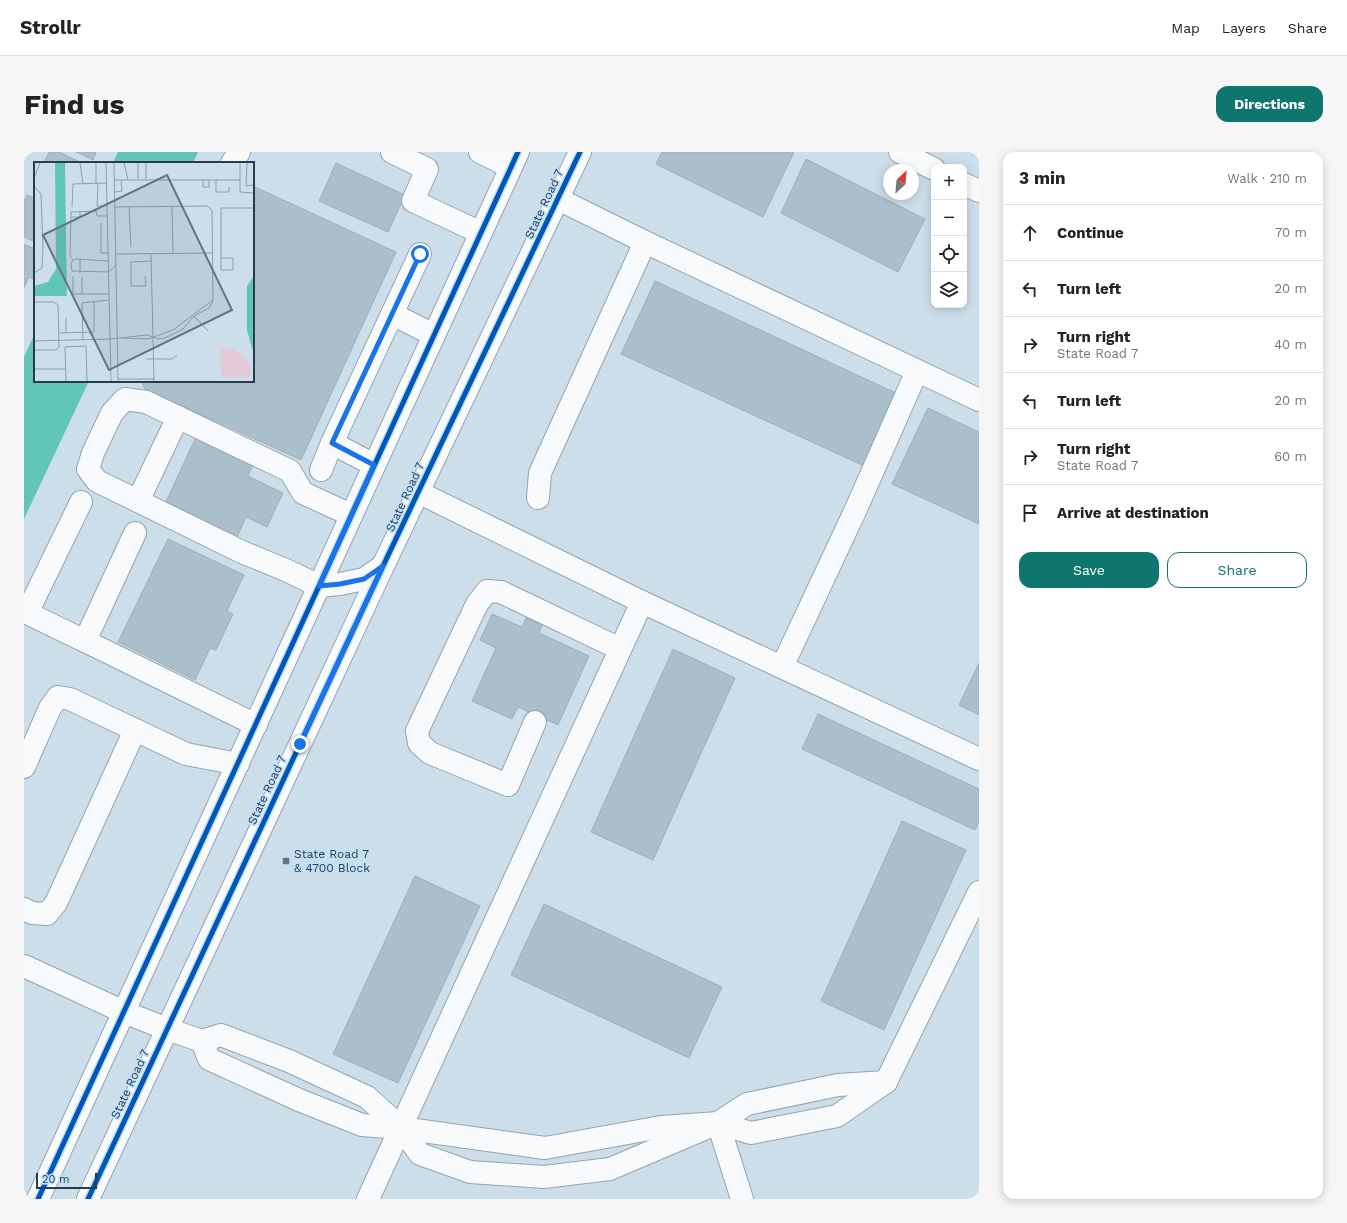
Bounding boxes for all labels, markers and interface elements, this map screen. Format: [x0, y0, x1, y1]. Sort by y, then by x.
text: Strollr [20, 16, 81, 39]
text: Map [1171, 20, 1200, 36]
text: Layers [1222, 20, 1266, 36]
text: Share [1288, 20, 1327, 36]
button: Directions [1216, 86, 1323, 122]
text: Find us [24, 88, 124, 121]
inset map [34, 162, 254, 382]
north arrow [883, 164, 919, 200]
map controls [931, 164, 967, 308]
button: + [931, 164, 967, 200]
street label: State Road 7 [522, 167, 566, 241]
text: 3 min [1019, 168, 1065, 188]
text: Walk · 210 m [1227, 171, 1307, 186]
button: − [931, 200, 967, 236]
icon: ahead [1019, 222, 1041, 244]
text: Continue [1057, 224, 1124, 242]
text: 70 m [1275, 225, 1307, 240]
button: locate [931, 236, 967, 272]
route start [411, 245, 429, 263]
button: layers [931, 272, 967, 308]
icon: left [1019, 278, 1041, 300]
text: Turn left [1057, 280, 1121, 298]
text: 20 m [1275, 281, 1307, 296]
text: Turn right [1057, 328, 1130, 346]
icon: right [1019, 334, 1041, 356]
text: 40 m [1274, 337, 1307, 352]
text: State Road 7 [1057, 346, 1138, 361]
icon: left [1019, 390, 1041, 412]
text: Turn left [1057, 392, 1121, 410]
text: 20 m [1275, 393, 1307, 408]
text: Turn right [1057, 440, 1130, 458]
icon: right [1019, 446, 1041, 468]
text: 60 m [1274, 449, 1307, 464]
text: State Road 7 [1057, 458, 1138, 473]
street label: State Road 7 [383, 460, 427, 534]
icon: arrive [1019, 502, 1041, 524]
text: Arrive at destination [1057, 504, 1209, 522]
button: Save [1019, 552, 1159, 588]
button: Share [1167, 552, 1307, 588]
route end [291, 735, 309, 753]
street label: State Road 7 [245, 753, 289, 827]
place label: State Road 7 & 4700 Block [294, 847, 370, 875]
marker: State Road 7 & 4700 Block [281, 856, 291, 866]
street label: State Road 7 [108, 1047, 152, 1121]
scale bar [36, 1171, 97, 1190]
text: 20 m [42, 1173, 70, 1186]

